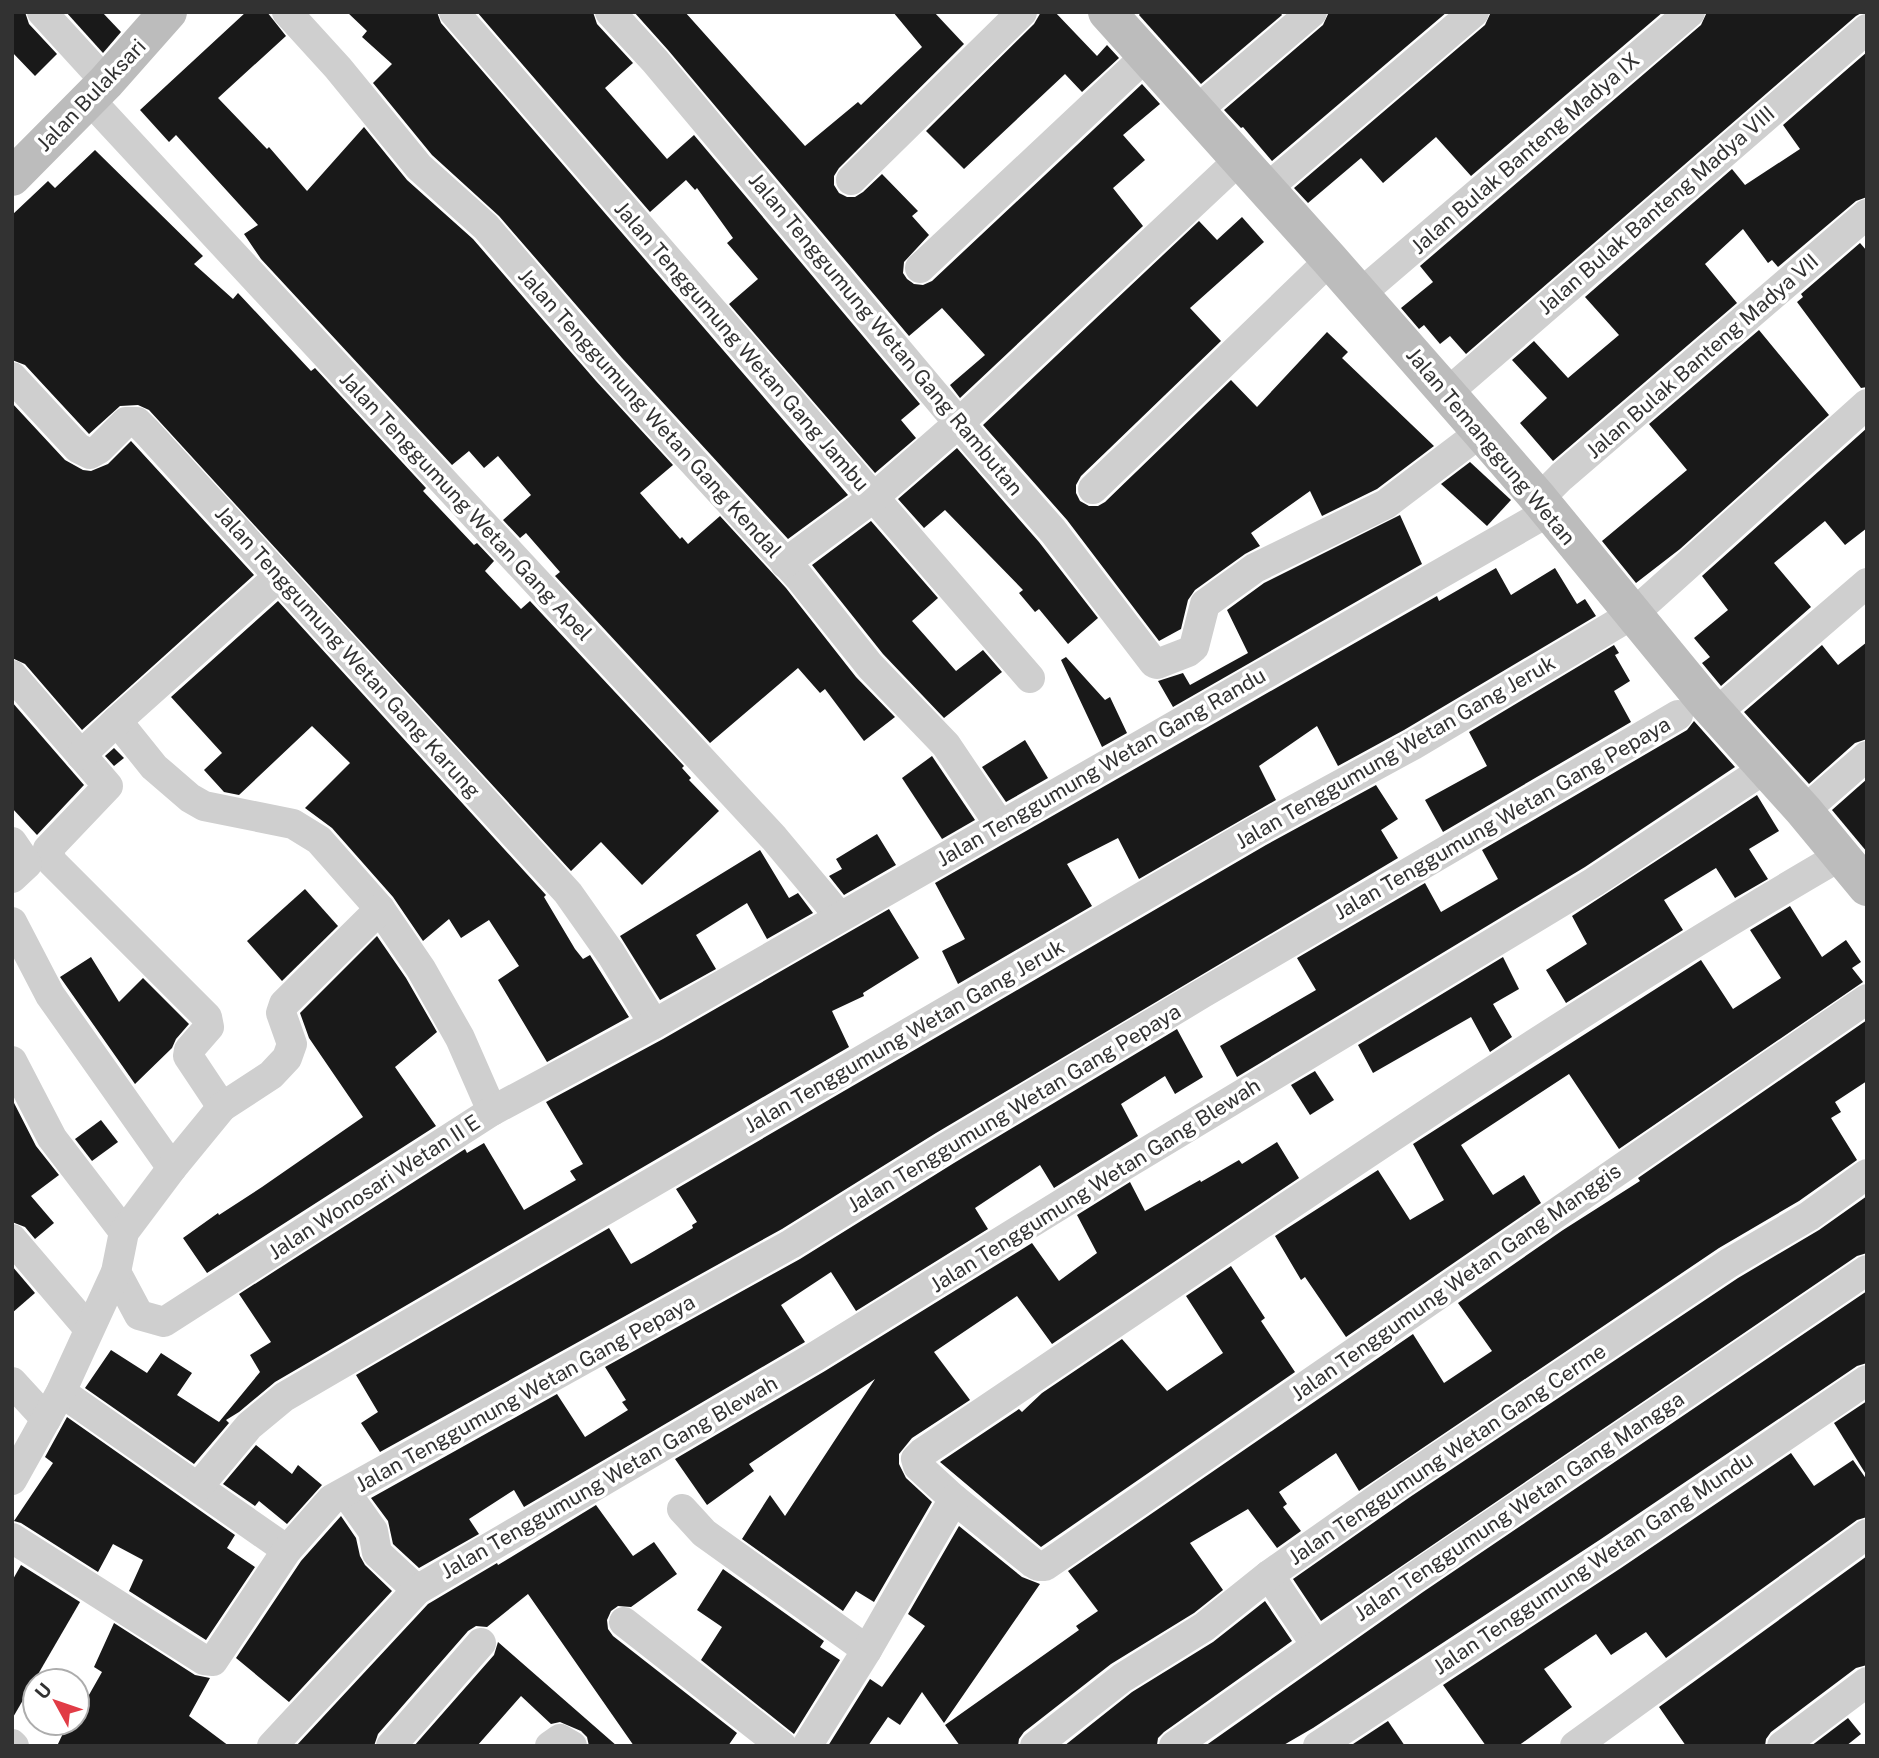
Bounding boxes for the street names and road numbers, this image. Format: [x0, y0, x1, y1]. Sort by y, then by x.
street label: Jalan Bulaksari [31, 34, 151, 156]
street label: Jalan Bulak Banteng Madya IX [1406, 47, 1644, 259]
street label: Jalan Bulak Banteng Madya VIII [1533, 100, 1779, 320]
street label: Jalan Tenggumung Wetan Gang Rambutan [744, 168, 1028, 500]
street label: Jalan Tenggumung Wetan Gang Jambu [609, 196, 875, 496]
street label: Jalan Bulak Banteng Madya VII [1581, 248, 1823, 464]
street label: Jalan Tenggumung Wetan Gang Kendal [513, 263, 787, 563]
street label: Jalan Temanggung Wetan [1401, 342, 1581, 550]
street label: Jalan Tenggumung Wetan Gang Apel [335, 366, 597, 646]
street label: Jalan Tenggumung Wetan Gang Karung [210, 501, 486, 803]
street label: Jalan Tenggumung Wetan Gang Jeruk [1231, 650, 1560, 854]
street label: Jalan Tenggumung Wetan Gang Randu [932, 662, 1270, 872]
street label: Jalan Tenggumung Wetan Gang Pepaya [1329, 711, 1675, 925]
street label: Jalan Tenggumung Wetan Gang Jeruk [740, 934, 1069, 1138]
street label: Jalan Tenggumung Wetan Gang Pepaya [843, 998, 1185, 1218]
street label: Jalan Tenggumung Wetan Gang Blewah [925, 1073, 1265, 1297]
street label: Jalan Wonosari Wetan II E [264, 1109, 484, 1265]
street label: Jalan Tenggumung Wetan Gang Manggis [1286, 1158, 1626, 1406]
street label: Jalan Tenggumung Wetan Gang Pepaya [351, 1289, 699, 1497]
street label: Jalan Tenggumung Wetan Gang Cerme [1284, 1338, 1610, 1570]
street label: Jalan Tenggumung Wetan Gang Blewah [436, 1370, 782, 1584]
street label: Jalan Tenggumung Wetan Gang Mangga [1349, 1386, 1689, 1626]
street label: Jalan Tenggumung Wetan Gang Mundu [1428, 1446, 1758, 1680]

